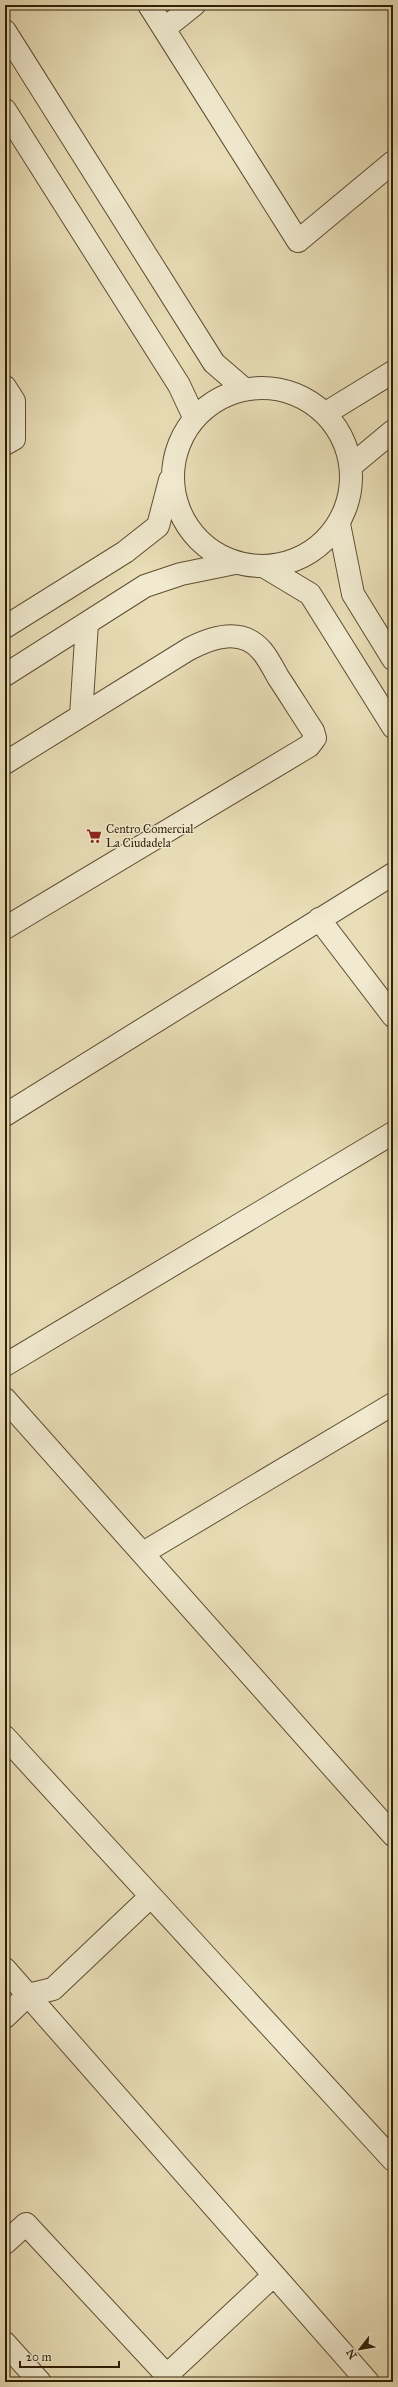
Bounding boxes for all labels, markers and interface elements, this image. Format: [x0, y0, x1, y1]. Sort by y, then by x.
place label: Centro Comercial La Ciudadela [106, 822, 194, 850]
supermarket icon: Centro Comercial La Ciudadela [85, 827, 103, 845]
north arrow [340, 2329, 380, 2369]
scale bar [20, 2343, 119, 2369]
text: N [344, 2346, 360, 2361]
text: 20 m [26, 2350, 52, 2364]

